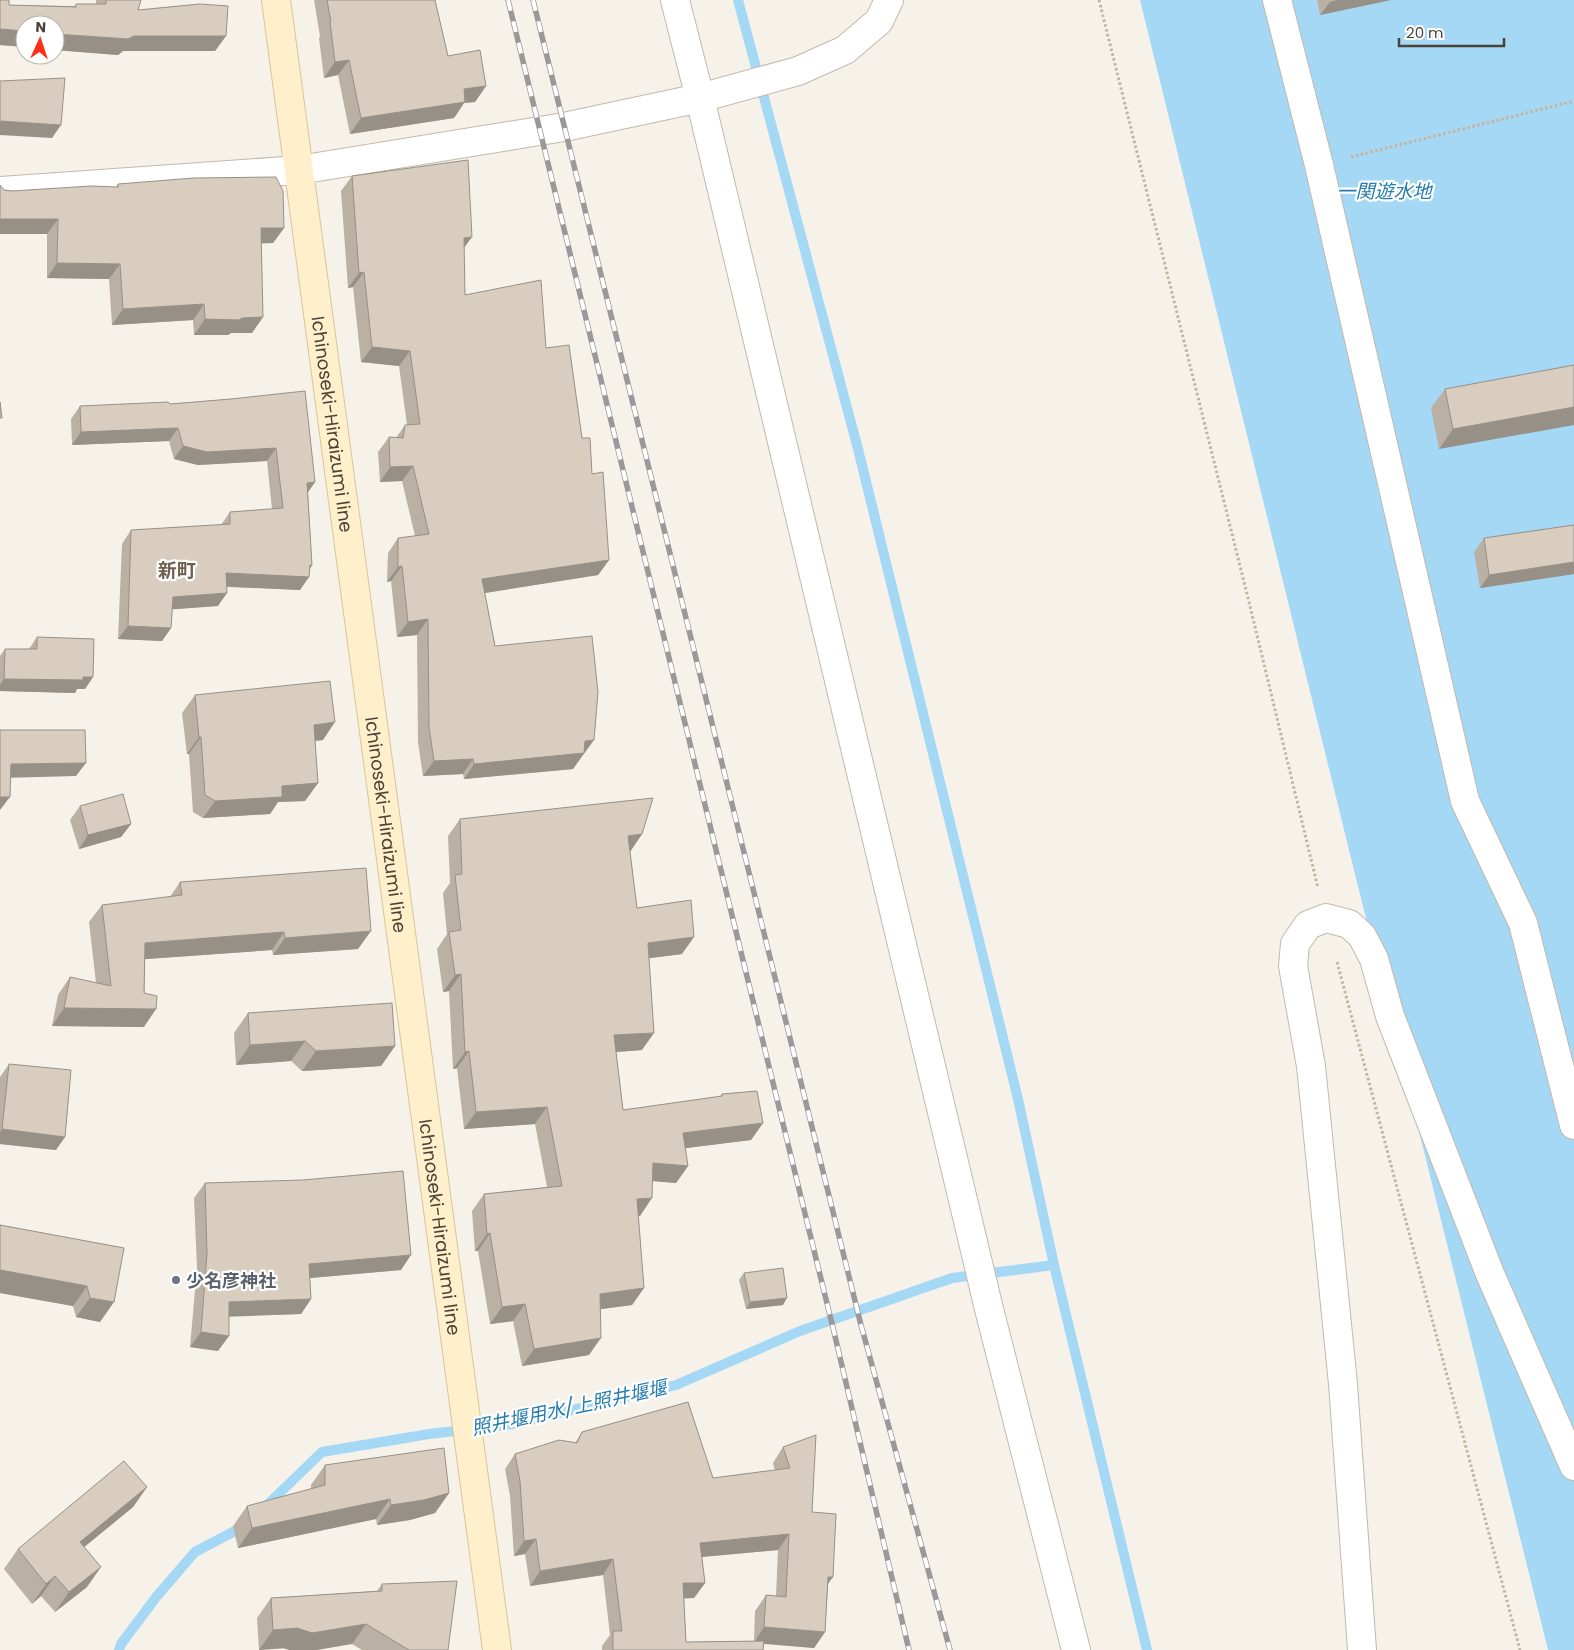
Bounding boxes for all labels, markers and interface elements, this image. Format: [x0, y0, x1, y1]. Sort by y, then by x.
north arrow [15, 15, 65, 65]
scale bar [1399, 15, 1504, 47]
text: N [35, 17, 46, 37]
text: 20 m [1406, 22, 1444, 43]
water label: 一関遊水地 [1336, 178, 1433, 205]
street label: Ichinoseki-Hiraizumi line [306, 315, 360, 534]
district label: 新町 [158, 557, 196, 584]
street label: Ichinoseki-Hiraizumi line [360, 715, 413, 934]
street label: Ichinoseki-Hiraizumi line [413, 1117, 467, 1337]
place label: 少名彦神社 [186, 1268, 276, 1293]
marker: 少名彦神社 [170, 1274, 182, 1286]
water label: 照井堰用水/上照井堰堰 [469, 1373, 672, 1442]

